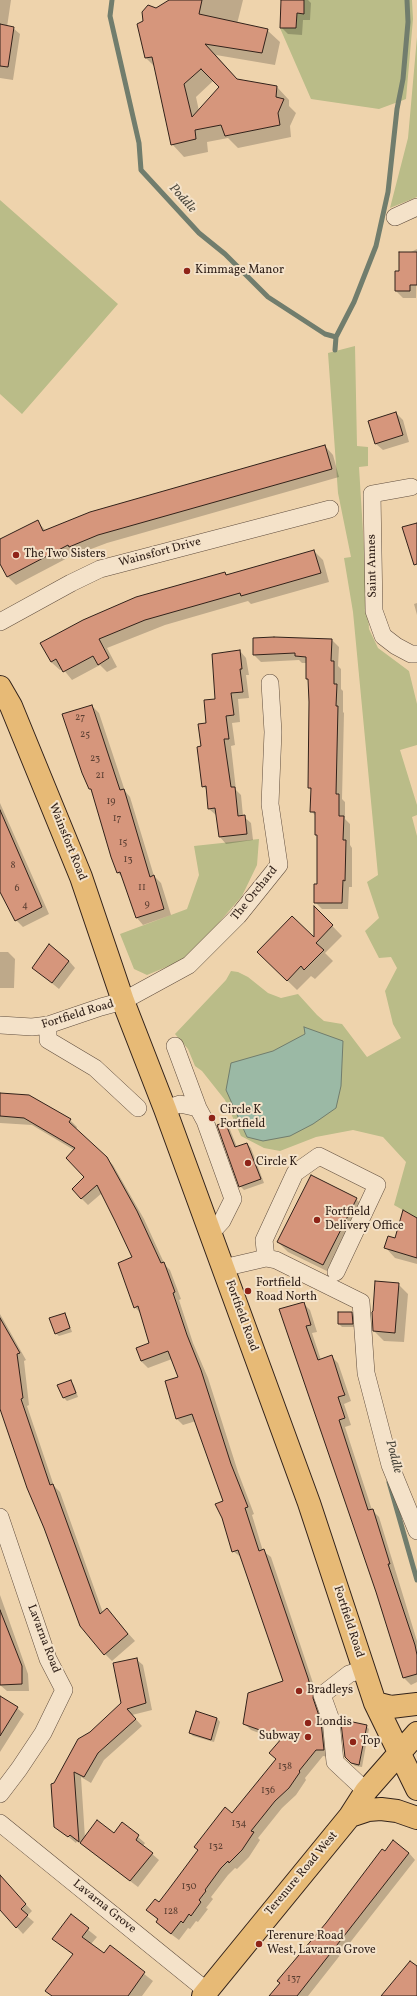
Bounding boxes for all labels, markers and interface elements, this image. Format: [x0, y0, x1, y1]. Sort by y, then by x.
water label: Poddle [165, 181, 199, 217]
place label: Kimmage Manor [195, 264, 284, 278]
marker: Kimmage Manor [182, 266, 192, 276]
street label: Saint Annes [365, 534, 381, 598]
street label: Wainsfort Drive [117, 535, 203, 571]
place label: The Two Sisters [24, 548, 106, 562]
marker: The Two Sisters [11, 550, 21, 560]
house number: 27 [75, 712, 85, 724]
house number: 25 [80, 729, 90, 741]
house number: 23 [90, 753, 100, 765]
house number: 21 [95, 770, 105, 782]
house number: 19 [106, 796, 116, 808]
street label: Wainsfort Road [45, 801, 89, 883]
house number: 17 [113, 813, 121, 825]
house number: 15 [119, 837, 127, 849]
house number: 13 [123, 854, 133, 866]
house number: 8 [10, 860, 16, 872]
street label: The Orchard [229, 864, 281, 924]
house number: 11 [138, 882, 146, 894]
house number: 6 [14, 883, 20, 895]
house number: 9 [144, 899, 150, 911]
house number: 4 [22, 900, 28, 912]
street label: Fortfield Road [40, 997, 116, 1033]
place label: Circle K Fortfield [220, 1104, 265, 1132]
marker: Circle K Fortfield [207, 1113, 217, 1123]
place label: Circle K [256, 1156, 297, 1170]
marker: Circle K [243, 1158, 253, 1168]
place label: Fortfield Delivery Office [325, 1206, 404, 1234]
marker: Fortfield Delivery Office [312, 1215, 322, 1225]
place label: Fortfield Road North [256, 1277, 317, 1305]
street label: Fortfield Road [221, 1278, 261, 1354]
marker: Fortfield Road North [243, 1286, 253, 1296]
water label: Poddle [381, 1439, 405, 1475]
street label: Fortfield Road [330, 1584, 366, 1660]
street label: Lavarna Road [23, 1603, 63, 1675]
place label: Bradleys [307, 1684, 353, 1698]
marker: Bradleys [294, 1686, 304, 1696]
place label: Londis [316, 1716, 352, 1730]
marker: Londis [303, 1718, 313, 1728]
place label: Subway [259, 1730, 300, 1744]
marker: Subway [303, 1732, 313, 1742]
place label: Top [361, 1735, 380, 1749]
marker: Top [348, 1737, 358, 1747]
house number: 138 [278, 1761, 292, 1773]
house number: 136 [261, 1785, 275, 1797]
house number: 134 [232, 1818, 246, 1830]
street label: Terenure Road West [263, 1829, 341, 1919]
house number: 132 [209, 1841, 223, 1853]
street label: Lavarna Grove [69, 1877, 139, 1937]
house number: 130 [182, 1881, 196, 1893]
house number: 128 [164, 1906, 178, 1918]
place label: Terenure Road West, Lavarna Grove [267, 1930, 376, 1958]
marker: Terenure Road West, Lavarna Grove [254, 1939, 264, 1949]
house number: 137 [287, 1973, 301, 1985]

